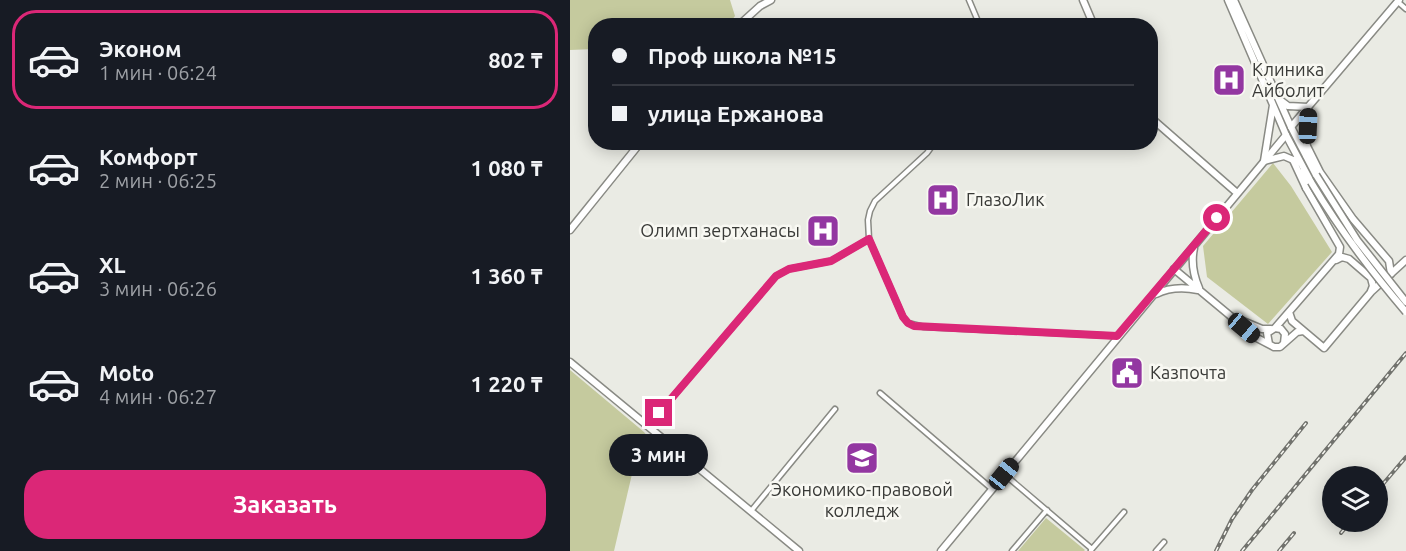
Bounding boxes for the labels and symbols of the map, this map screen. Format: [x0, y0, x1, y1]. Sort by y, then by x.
place label: Клиника Айболит [1252, 59, 1325, 100]
hospital icon: Клиника Айболит [1211, 62, 1247, 98]
car [1298, 108, 1318, 144]
hospital icon: ГлазоЛик [925, 182, 961, 218]
place label: ГлазоЛик [966, 189, 1045, 209]
route start [1203, 204, 1230, 231]
hospital icon: Олимп зертханасы [805, 213, 841, 249]
place label: Олимп зертханасы [640, 220, 800, 240]
car [1224, 310, 1264, 346]
public building icon: Казпочта [1109, 355, 1145, 391]
place label: Казпочта [1150, 362, 1226, 382]
route end [645, 399, 672, 426]
callout: 3 мин [610, 434, 708, 476]
school or university icon: Экономико-правовой колледж [844, 440, 880, 476]
car [986, 454, 1022, 494]
place label: Экономико-правовой колледж [771, 479, 953, 520]

